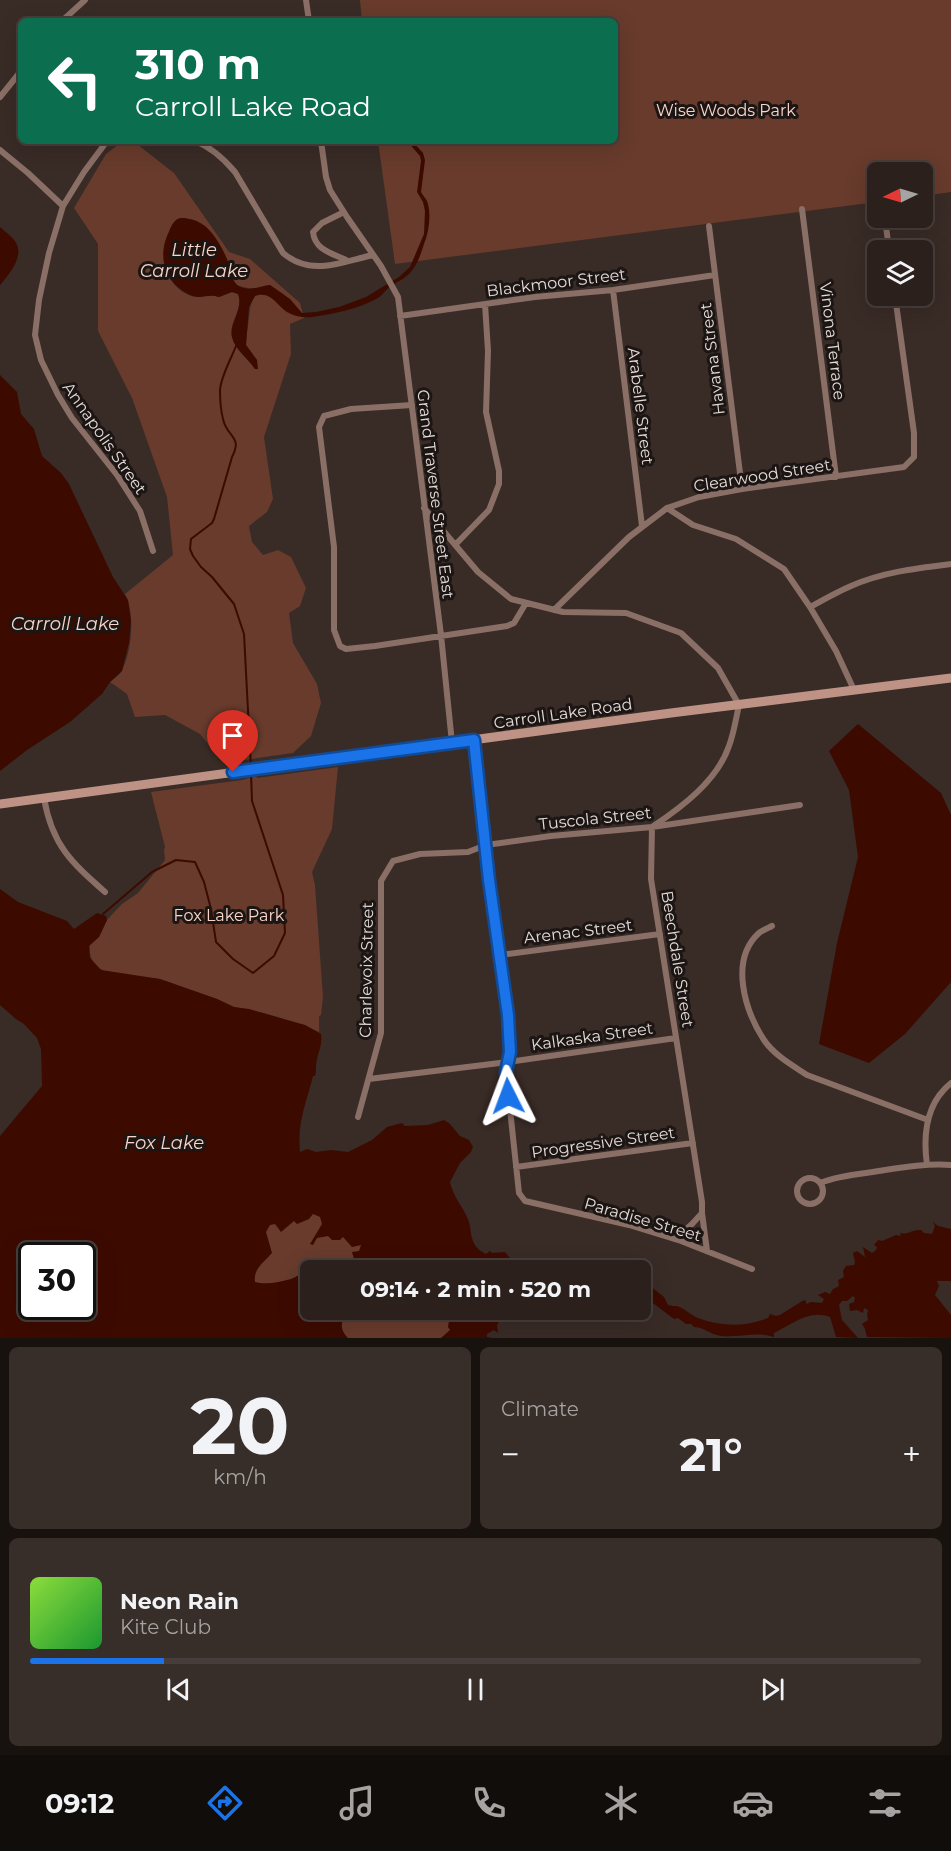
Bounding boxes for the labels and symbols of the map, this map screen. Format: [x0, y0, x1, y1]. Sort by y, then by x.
park label: Wise Woods Park [656, 101, 796, 120]
north arrow [867, 162, 933, 228]
water label: Little Carroll Lake [140, 239, 248, 282]
street label: Blackmoor Street [485, 264, 627, 300]
street label: Vinona Terrace [816, 281, 849, 401]
street label: Havana Street [696, 301, 729, 416]
street label: Arabelle Street [624, 346, 657, 466]
street label: Annapolis Street [59, 379, 151, 498]
street label: Grand Traverse Street East [413, 388, 458, 600]
street label: Clearwood Street [692, 455, 832, 496]
water label: Carroll Lake [11, 613, 119, 635]
street label: Carroll Lake Road [493, 694, 634, 733]
pin [207, 710, 258, 772]
street label: Tuscola Street [538, 803, 653, 834]
street label: Beechdale Street [657, 889, 698, 1029]
street label: Charlevoix Street [356, 902, 377, 1038]
park label: Fox Lake Park [174, 906, 285, 925]
street label: Arenac Street [523, 915, 634, 948]
street label: Kalkaska Street [530, 1018, 655, 1054]
position arrow [476, 1064, 540, 1128]
street label: Progressive Street [530, 1123, 677, 1162]
water label: Fox Lake [124, 1132, 204, 1154]
street label: Paradise Street [582, 1194, 704, 1245]
speed limit sign: 30 [18, 1242, 96, 1320]

